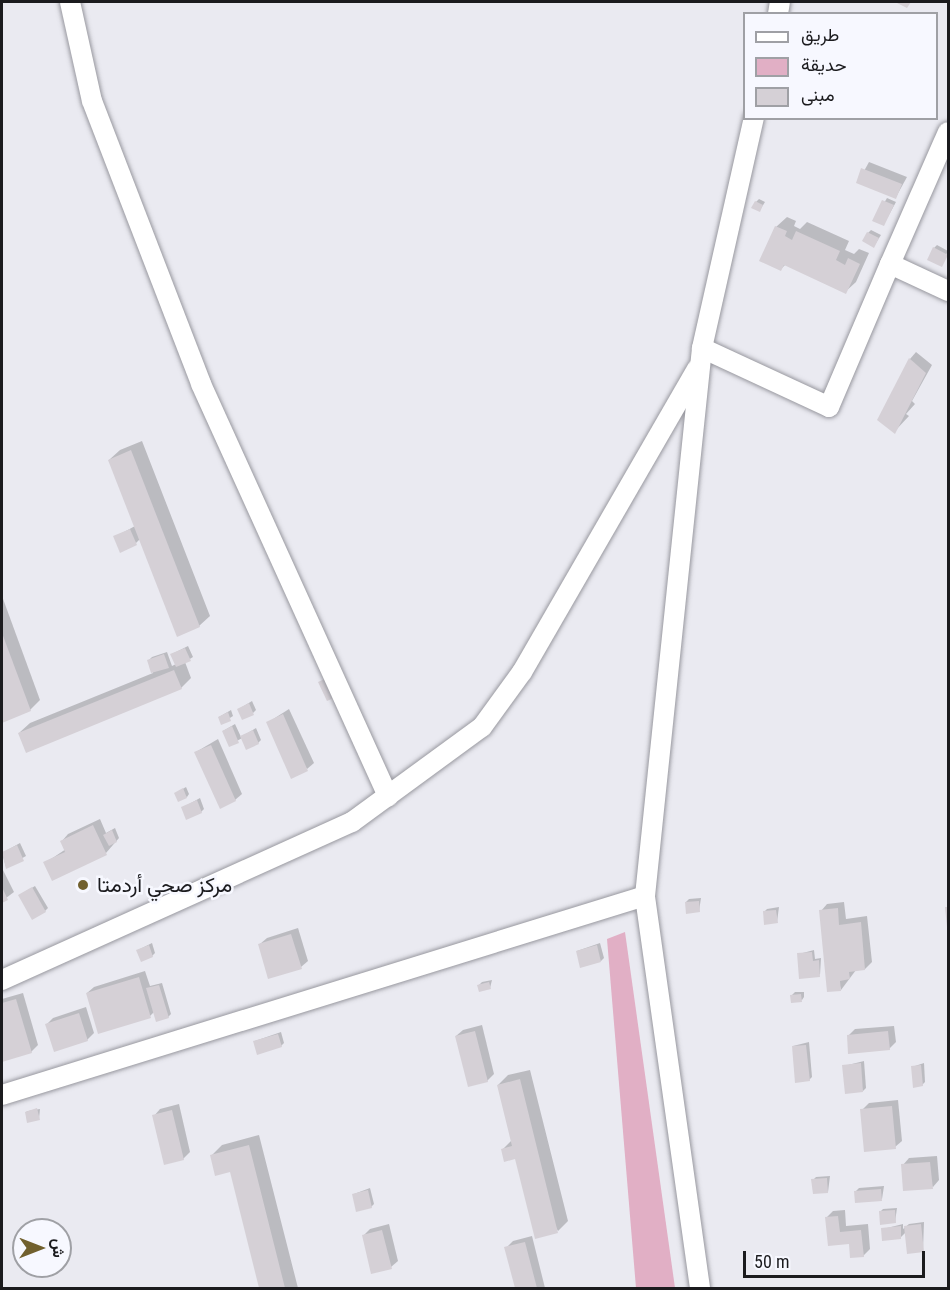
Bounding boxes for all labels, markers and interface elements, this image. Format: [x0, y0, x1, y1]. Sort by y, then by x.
legend [743, 12, 938, 120]
text: طريق [801, 24, 839, 45]
text: حديقة [801, 54, 847, 75]
text: مبنى [801, 84, 835, 105]
place label: مركز صحي أردمتا [97, 872, 232, 898]
marker: مركز صحي أردمتا [74, 876, 92, 894]
north arrow [12, 1218, 72, 1278]
text: ش [49, 1238, 68, 1258]
scale bar [746, 1239, 928, 1277]
text: 50 m [754, 1251, 789, 1272]

